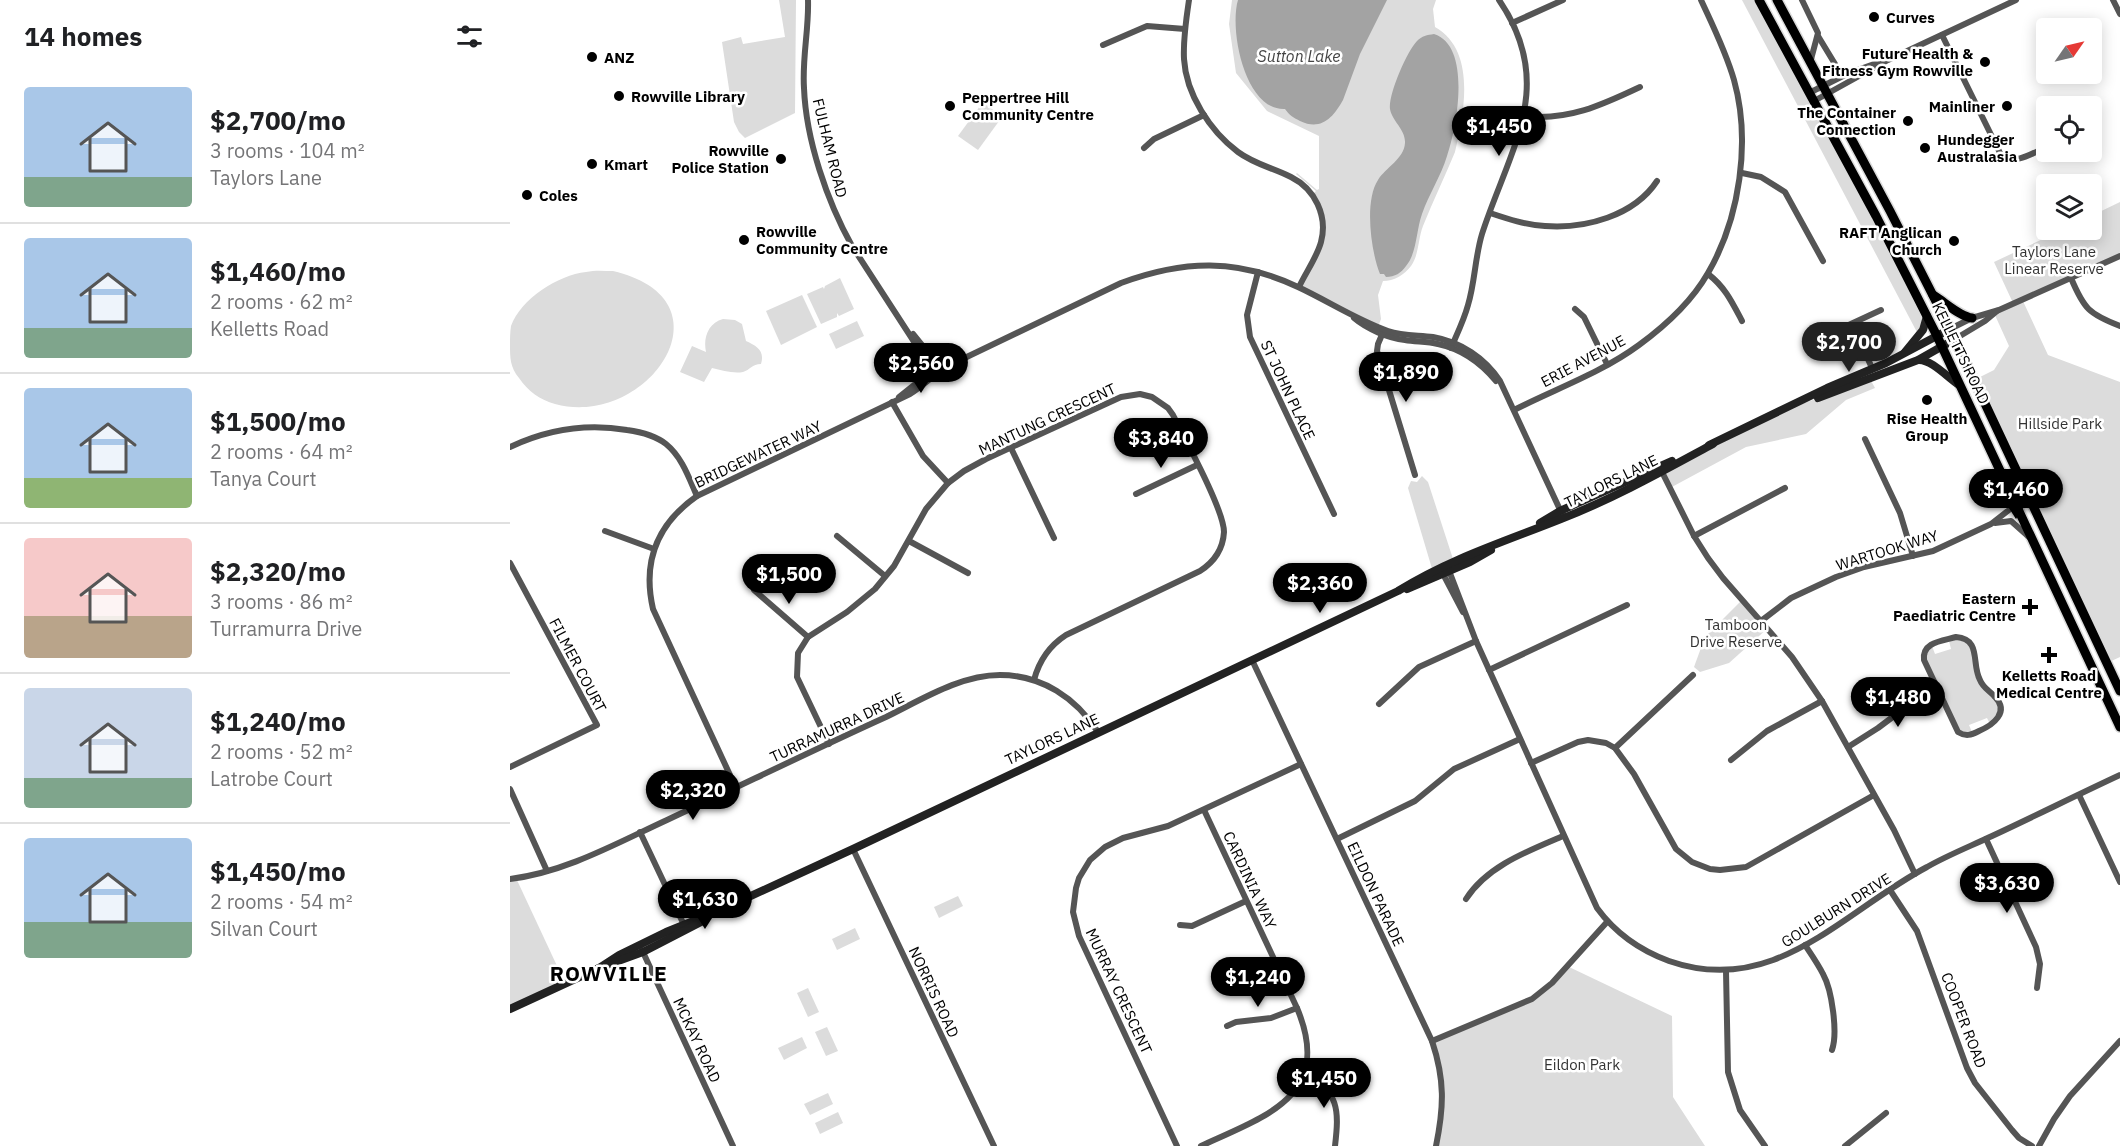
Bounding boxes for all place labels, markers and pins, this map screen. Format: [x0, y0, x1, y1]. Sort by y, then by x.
place label: Curves [1886, 8, 1935, 27]
marker: Curves [1867, 10, 1881, 24]
place label: Future Health & Fitness Gym Rowville [1822, 44, 1973, 80]
place label: ANZ [604, 48, 634, 67]
marker: ANZ [585, 50, 599, 64]
marker: Future Health & Fitness Gym Rowville [1978, 55, 1992, 69]
place label: Rowville Library [631, 87, 745, 106]
place label: Peppertree Hill Community Centre [962, 88, 1094, 124]
marker: Rowville Library [612, 89, 626, 103]
place label: Mainliner [1929, 97, 1995, 116]
marker: Peppertree Hill Community Centre [943, 99, 957, 113]
marker: Mainliner [2000, 99, 2014, 113]
place label: The Container Connection [1797, 103, 1896, 139]
pin: $1,450 [1450, 106, 1548, 157]
marker: The Container Connection [1901, 114, 1915, 128]
place label: Hundegger Australasia [1937, 130, 2018, 166]
place label: Rowville Police Station [672, 141, 769, 177]
marker: Hundegger Australasia [1918, 141, 1932, 155]
marker: Rowville Police Station [774, 152, 788, 166]
place label: Kmart [604, 155, 648, 174]
marker: Kmart [585, 157, 599, 171]
place label: Coles [539, 186, 578, 205]
marker: Coles [520, 188, 534, 202]
place label: Rowville Community Centre [756, 222, 888, 258]
place label: RAFT Anglican Church [1839, 223, 1942, 259]
marker: Rowville Community Centre [737, 233, 751, 247]
marker: RAFT Anglican Church [1947, 234, 1961, 248]
pin: $2,700 [1800, 322, 1898, 373]
pin: $2,560 [872, 343, 970, 394]
pin: $1,890 [1357, 352, 1455, 403]
marker: Rise Health Group [1920, 393, 1934, 407]
place label: Rise Health Group [1887, 409, 1967, 445]
pin: $3,840 [1112, 418, 1210, 469]
pin: $1,460 [1967, 469, 2065, 520]
pin: $1,500 [740, 554, 838, 605]
pin: $2,360 [1271, 563, 1369, 614]
place label: Eastern Paediatric Centre [1893, 589, 2016, 625]
marker: Eastern Paediatric Centre [2021, 598, 2039, 616]
marker: Kelletts Road Medical Centre [2040, 646, 2058, 664]
place label: Kelletts Road Medical Centre [1996, 666, 2102, 702]
pin: $1,480 [1849, 677, 1947, 728]
pin: $2,320 [644, 770, 742, 821]
pin: $3,630 [1958, 863, 2056, 914]
pin: $1,630 [656, 879, 754, 930]
pin: $1,240 [1209, 957, 1307, 1008]
pin: $1,450 [1275, 1058, 1373, 1109]

